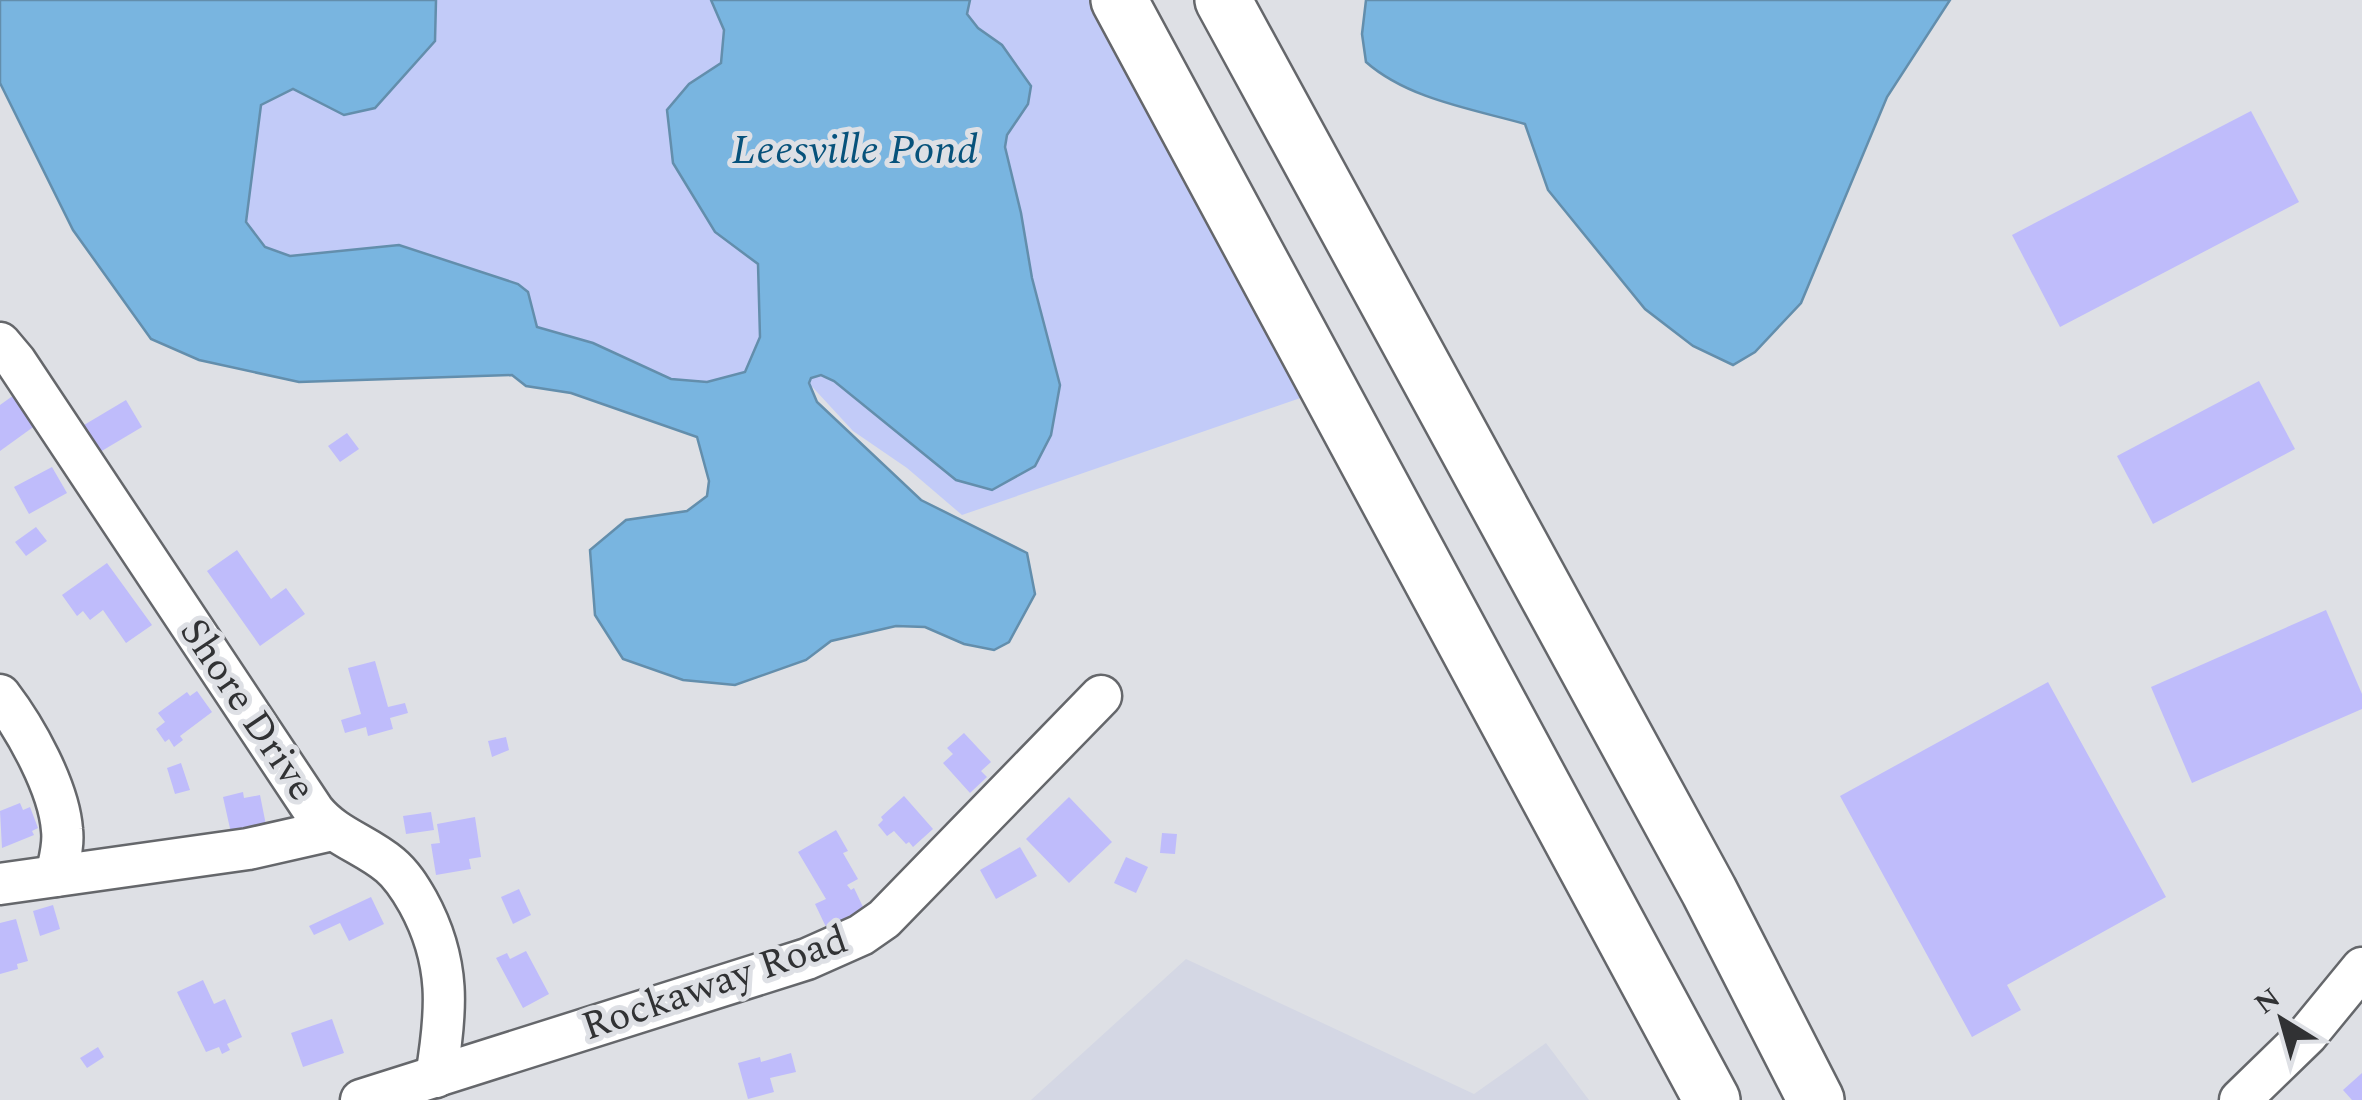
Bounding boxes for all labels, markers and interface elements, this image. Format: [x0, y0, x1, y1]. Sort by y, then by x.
water label: Leesville Pond [732, 119, 978, 182]
street label: Shore Drive [163, 606, 331, 814]
street label: Rockaway Road [574, 910, 856, 1058]
north arrow [2232, 970, 2332, 1070]
text: N [2246, 977, 2290, 1025]

